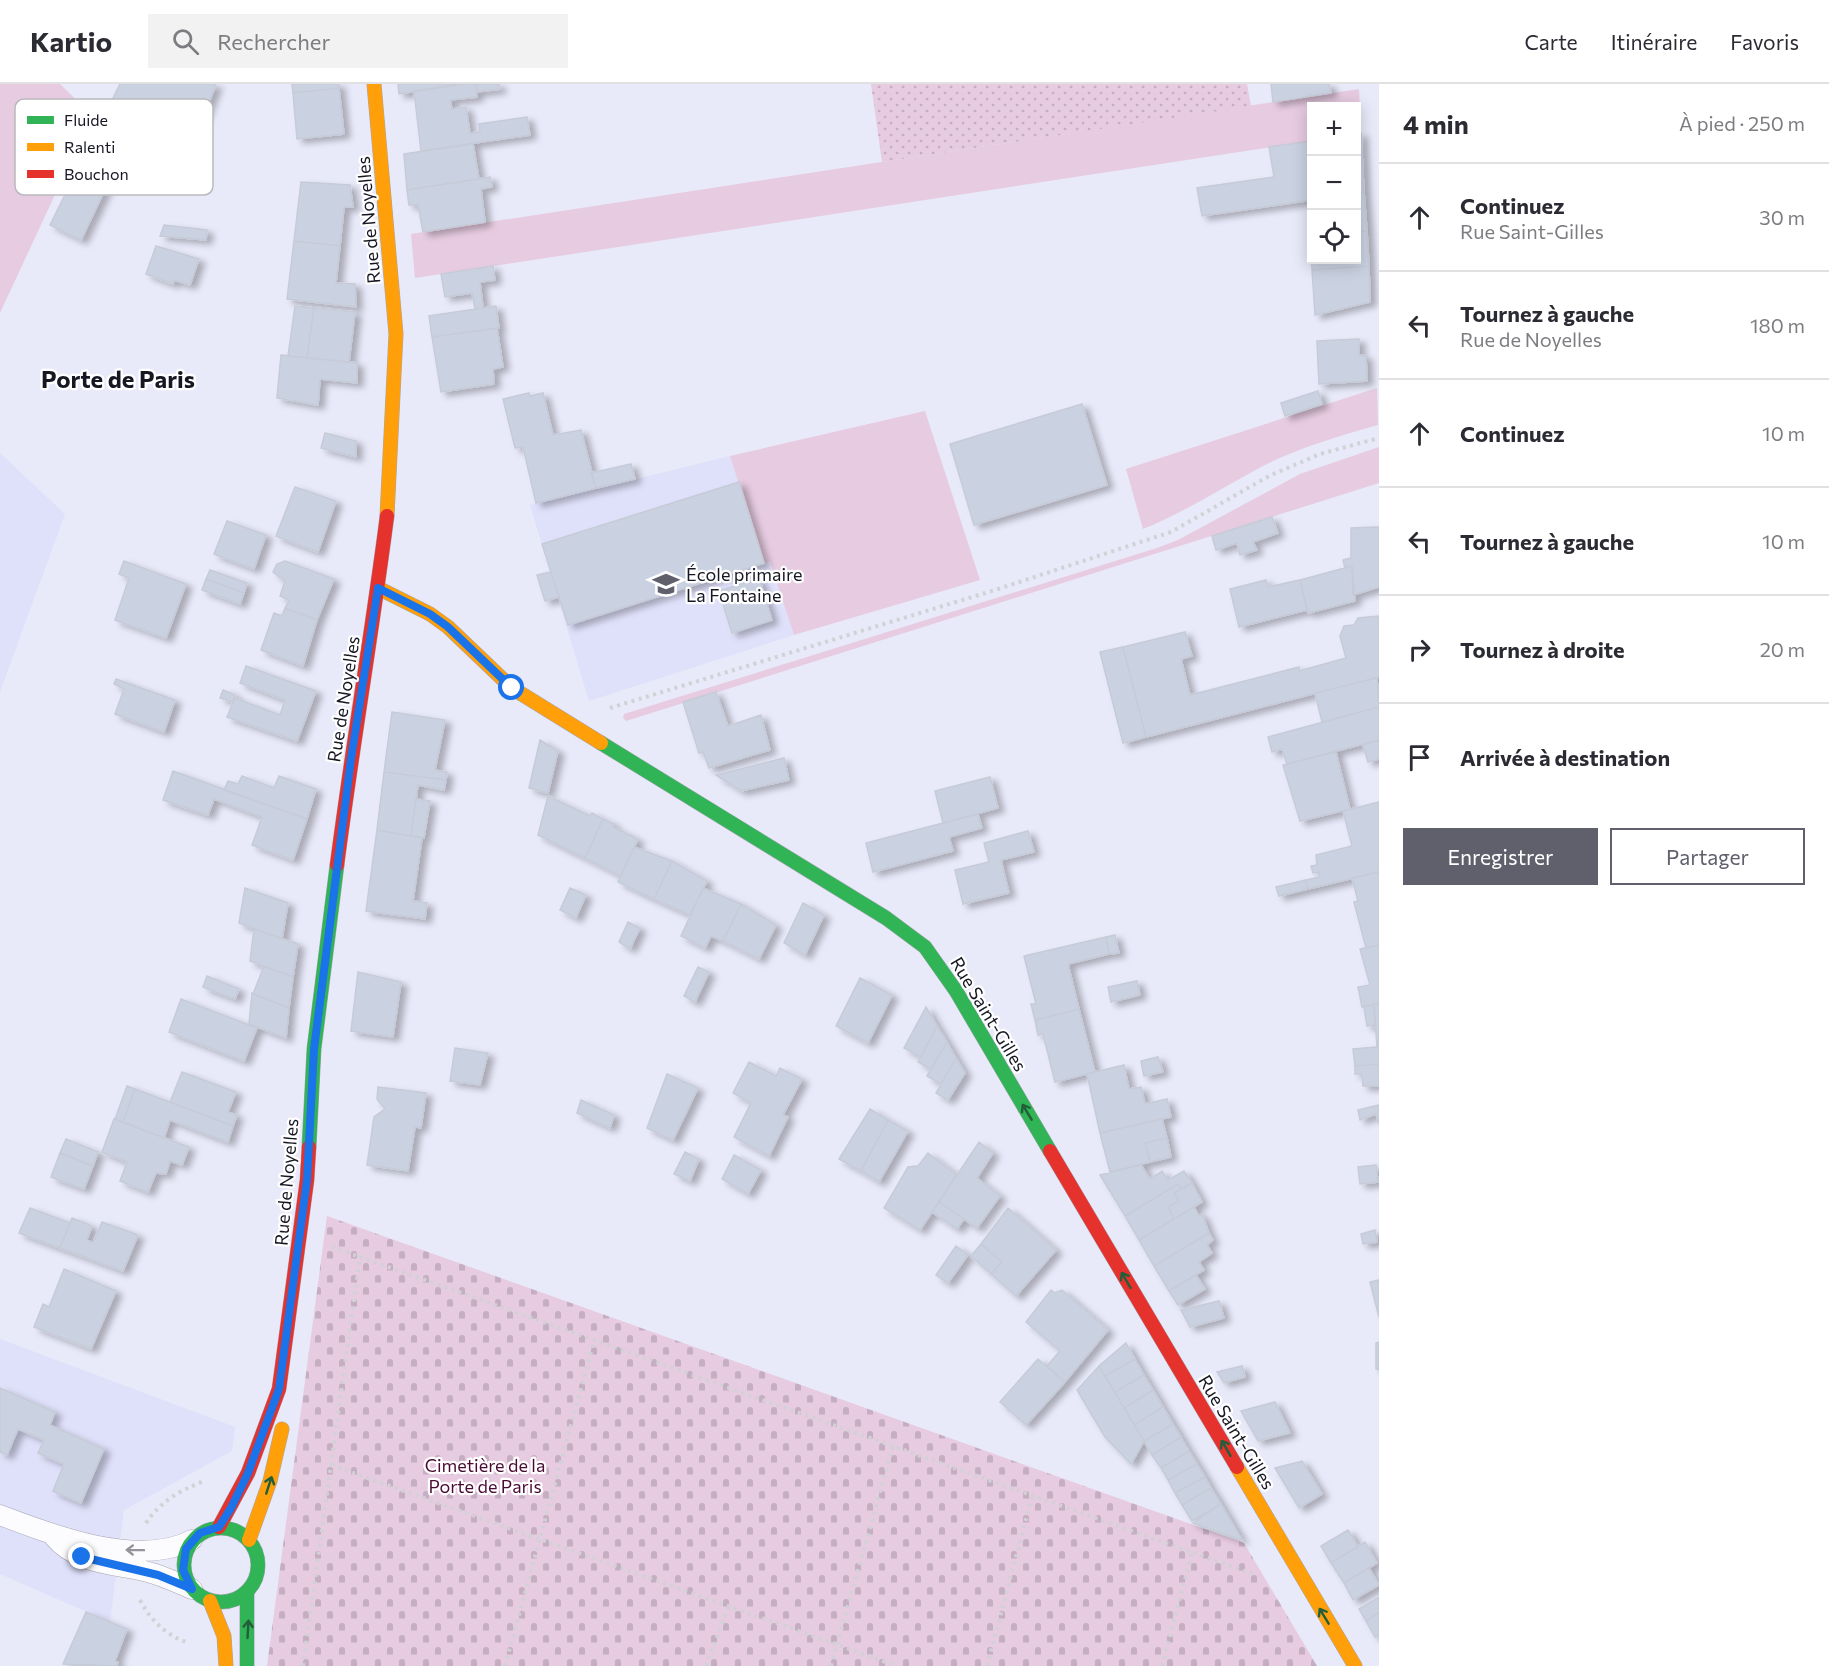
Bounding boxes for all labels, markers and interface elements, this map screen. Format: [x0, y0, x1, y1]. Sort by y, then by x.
search box [148, 14, 568, 68]
text: Kartio [30, 24, 112, 58]
icon: search [169, 25, 202, 58]
text: Rechercher [217, 28, 330, 55]
text: Carte [1524, 29, 1578, 54]
text: Itinéraire [1611, 29, 1697, 54]
text: Favoris [1730, 29, 1799, 54]
legend [15, 99, 213, 195]
map controls [1307, 102, 1361, 264]
button: + [1307, 102, 1361, 156]
text: 4 min [1403, 108, 1469, 139]
text: Fluide [64, 110, 108, 129]
text: À pied · 250 m [1679, 111, 1805, 135]
text: Ralenti [64, 137, 115, 156]
street label: Rue de Noyelles [351, 155, 385, 285]
button: − [1307, 156, 1361, 210]
text: Bouchon [64, 164, 129, 183]
text: Continuez [1460, 192, 1565, 219]
icon: ahead [1403, 201, 1436, 234]
text: 30 m [1759, 205, 1805, 229]
button: locate [1307, 210, 1361, 264]
text: Rue Saint-Gilles [1460, 219, 1604, 243]
text: Tournez à gauche [1460, 300, 1634, 327]
icon: left [1403, 309, 1436, 342]
text: 180 m [1750, 313, 1805, 337]
text: Rue de Noyelles [1460, 327, 1602, 351]
district label: Porte de Paris [41, 364, 195, 393]
icon: ahead [1403, 417, 1436, 450]
text: Continuez [1460, 420, 1565, 447]
text: 10 m [1762, 421, 1805, 445]
icon: left [1403, 525, 1436, 558]
text: Tournez à gauche [1460, 528, 1634, 555]
text: 10 m [1762, 529, 1805, 553]
place label: École primaire La Fontaine [686, 563, 802, 606]
school or university icon: École primaire La Fontaine [651, 569, 681, 599]
icon: right [1403, 633, 1436, 666]
street label: Rue de Noyelles [322, 634, 364, 764]
text: Tournez à droite [1460, 636, 1625, 663]
text: 20 m [1760, 637, 1805, 661]
route start [498, 674, 524, 700]
icon: arrive [1403, 741, 1436, 774]
text: Arrivée à destination [1460, 744, 1670, 771]
button: Enregistrer [1403, 828, 1598, 885]
button: Partager [1610, 828, 1805, 885]
street label: Rue Saint-Gilles [946, 953, 1032, 1075]
one-way arrow [1020, 1104, 1032, 1121]
street label: Rue de Noyelles [269, 1117, 303, 1247]
one-way arrow [1119, 1272, 1131, 1289]
street label: Rue Saint-Gilles [1194, 1371, 1280, 1493]
one-way arrow [1220, 1440, 1232, 1457]
park label: Cimetière de la Porte de Paris [425, 1454, 545, 1497]
one-way arrow [264, 1476, 275, 1495]
route end [68, 1543, 94, 1569]
one-way arrow [126, 1544, 146, 1556]
one-way arrow [1318, 1608, 1330, 1625]
one-way arrow [242, 1619, 253, 1639]

